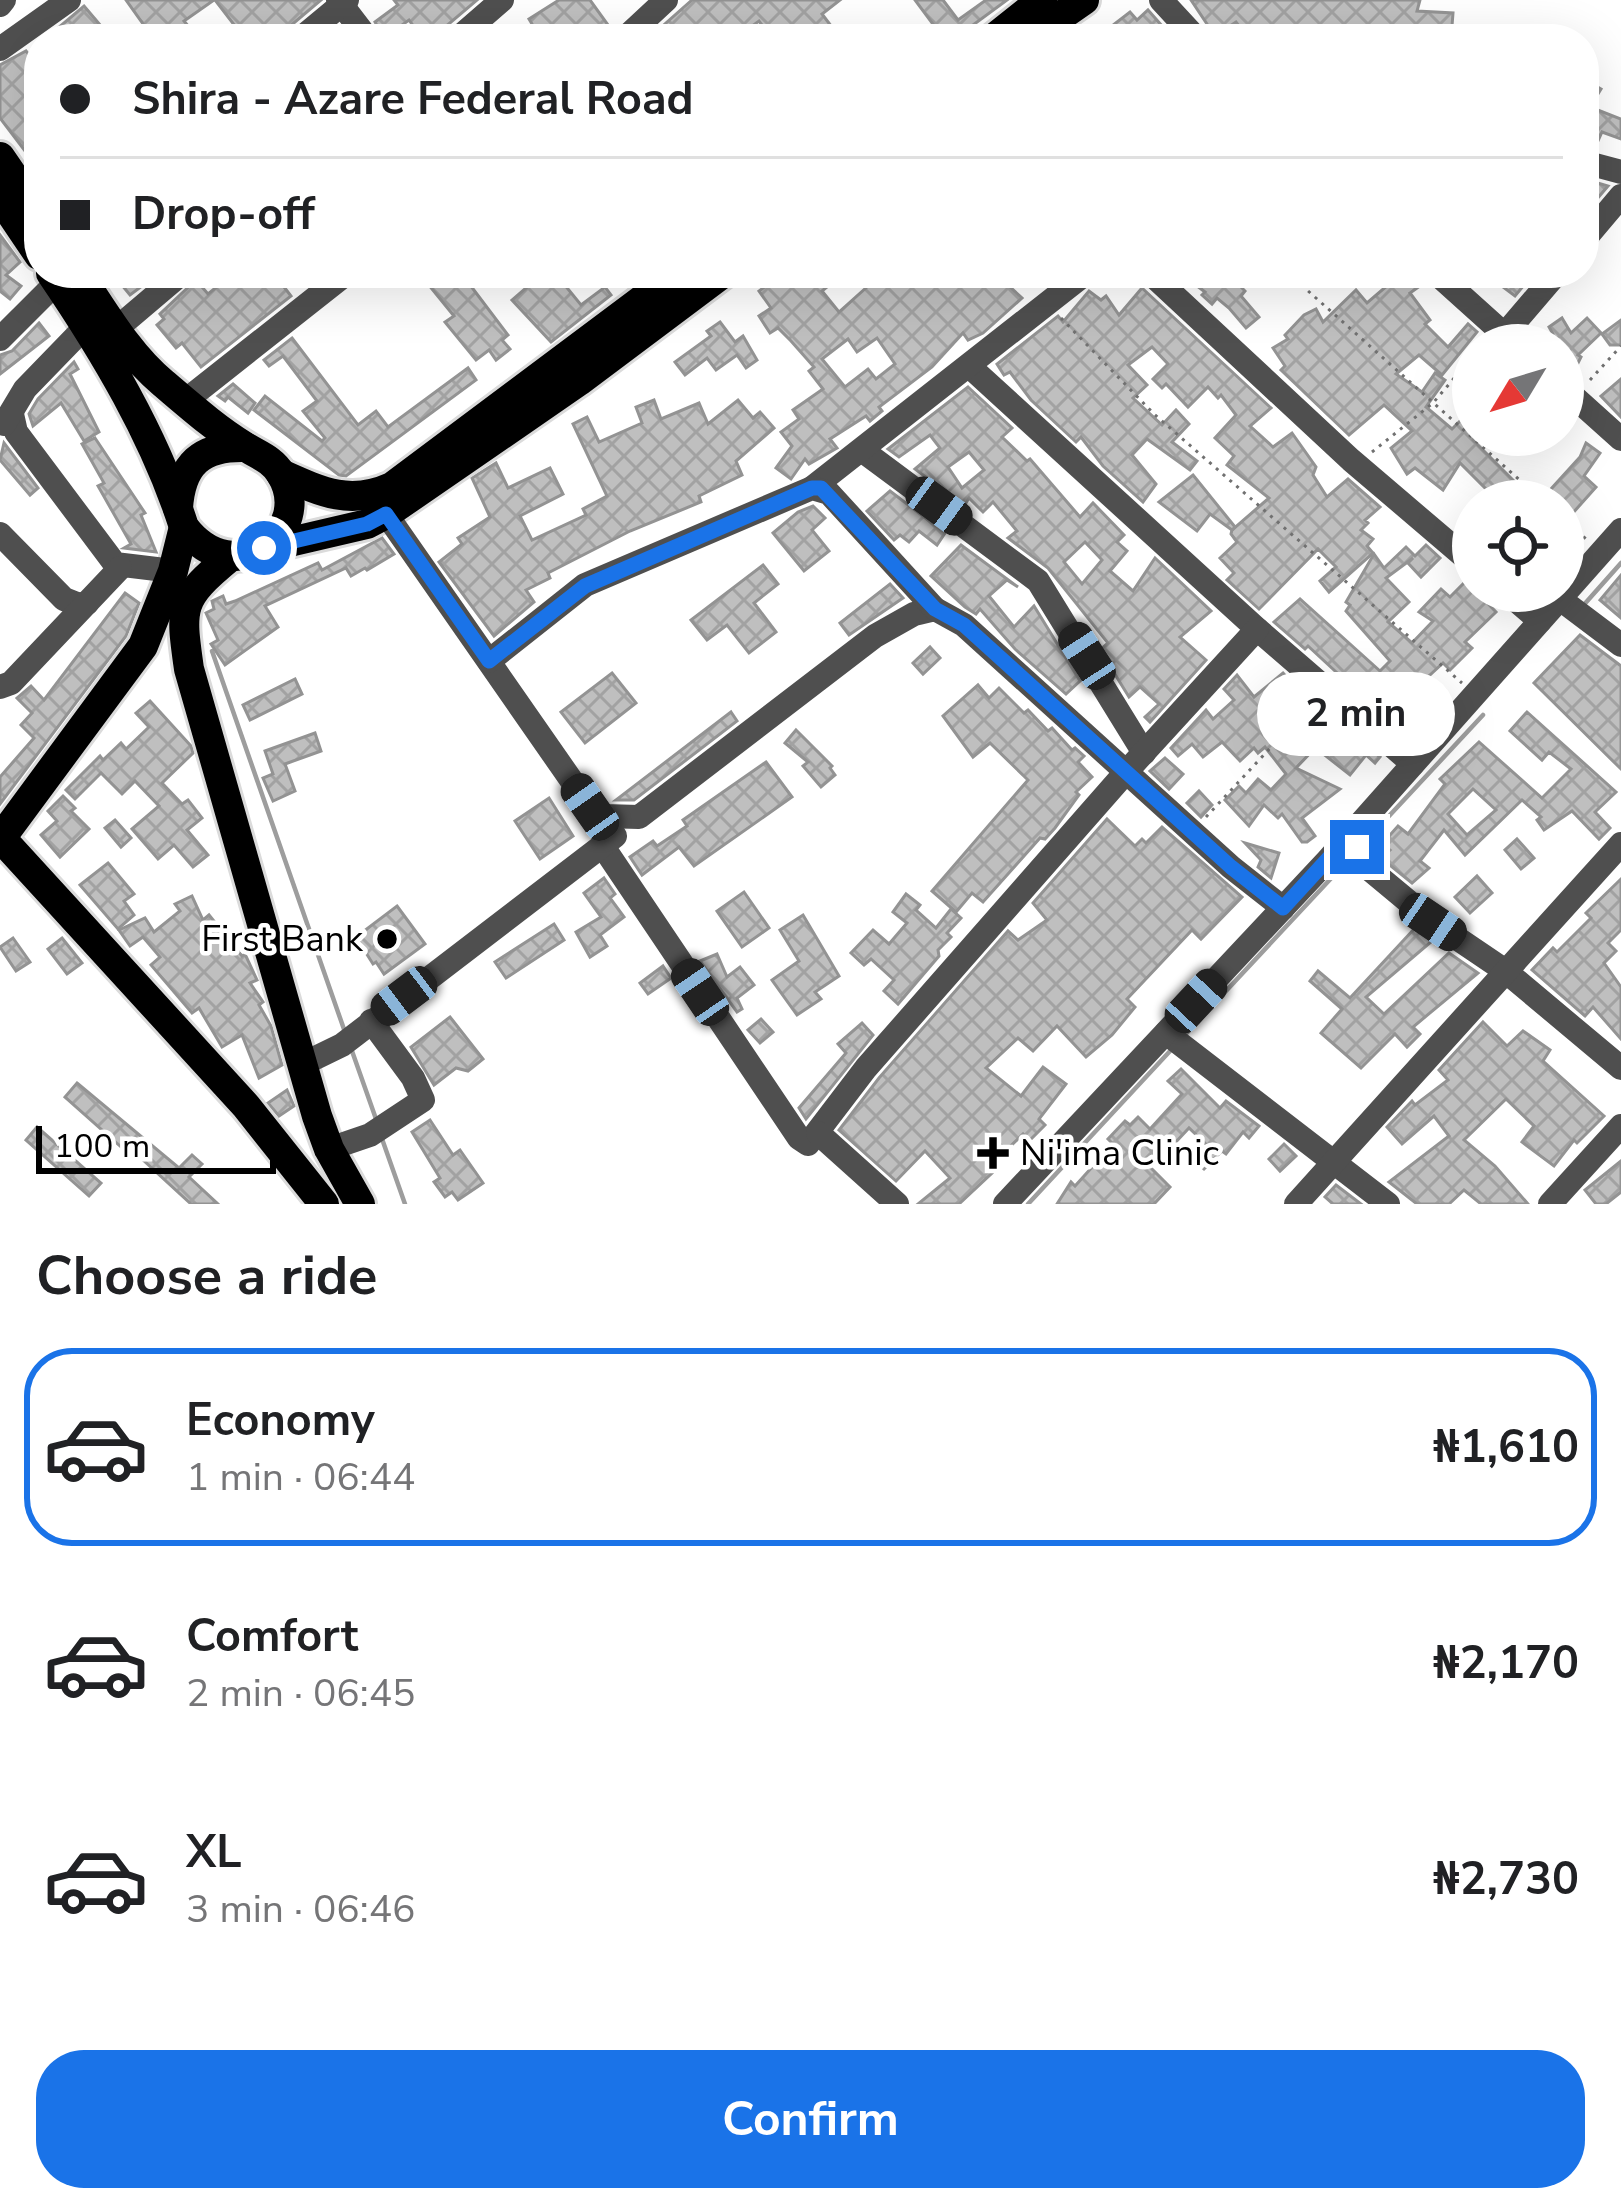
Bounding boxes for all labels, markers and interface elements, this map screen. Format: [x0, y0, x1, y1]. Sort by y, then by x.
text: Shira - Azare Federal Road [132, 69, 694, 130]
text: Drop-off [132, 184, 315, 245]
north arrow [1452, 324, 1584, 456]
map controls [1452, 324, 1584, 612]
car [899, 470, 979, 542]
button: locate [1452, 480, 1584, 612]
route start [237, 521, 291, 575]
car [1052, 616, 1122, 696]
callout: 2 min [1258, 673, 1456, 757]
text: 2 min [1306, 687, 1406, 740]
car [555, 767, 625, 847]
route end [1330, 820, 1384, 874]
car [1393, 887, 1473, 957]
place label: First Bank [201, 915, 364, 964]
marker: First Bank [374, 926, 400, 952]
car [665, 952, 735, 1032]
car [364, 960, 444, 1032]
car [1158, 962, 1234, 1040]
scale bar [36, 1120, 276, 1173]
text: 100 m [54, 1124, 150, 1169]
place label: Ni'ima Clinic [1020, 1129, 1219, 1178]
marker: Ni'ima Clinic [977, 1137, 1009, 1169]
text: Choose a ride [36, 1239, 377, 1313]
text: Economy [186, 1390, 375, 1451]
icon: car [42, 1393, 150, 1501]
text: ₦1,610 [1433, 1417, 1579, 1478]
text: 1 min · 06:44 [186, 1451, 415, 1504]
text: Comfort [186, 1606, 358, 1667]
icon: car [42, 1609, 150, 1717]
text: ₦2,170 [1433, 1633, 1579, 1694]
text: 2 min · 06:45 [186, 1667, 415, 1720]
text: XL [186, 1822, 242, 1883]
icon: car [42, 1825, 150, 1933]
text: ₦2,730 [1433, 1849, 1579, 1910]
text: 3 min · 06:46 [186, 1883, 415, 1936]
button: Confirm [36, 2050, 1585, 2188]

